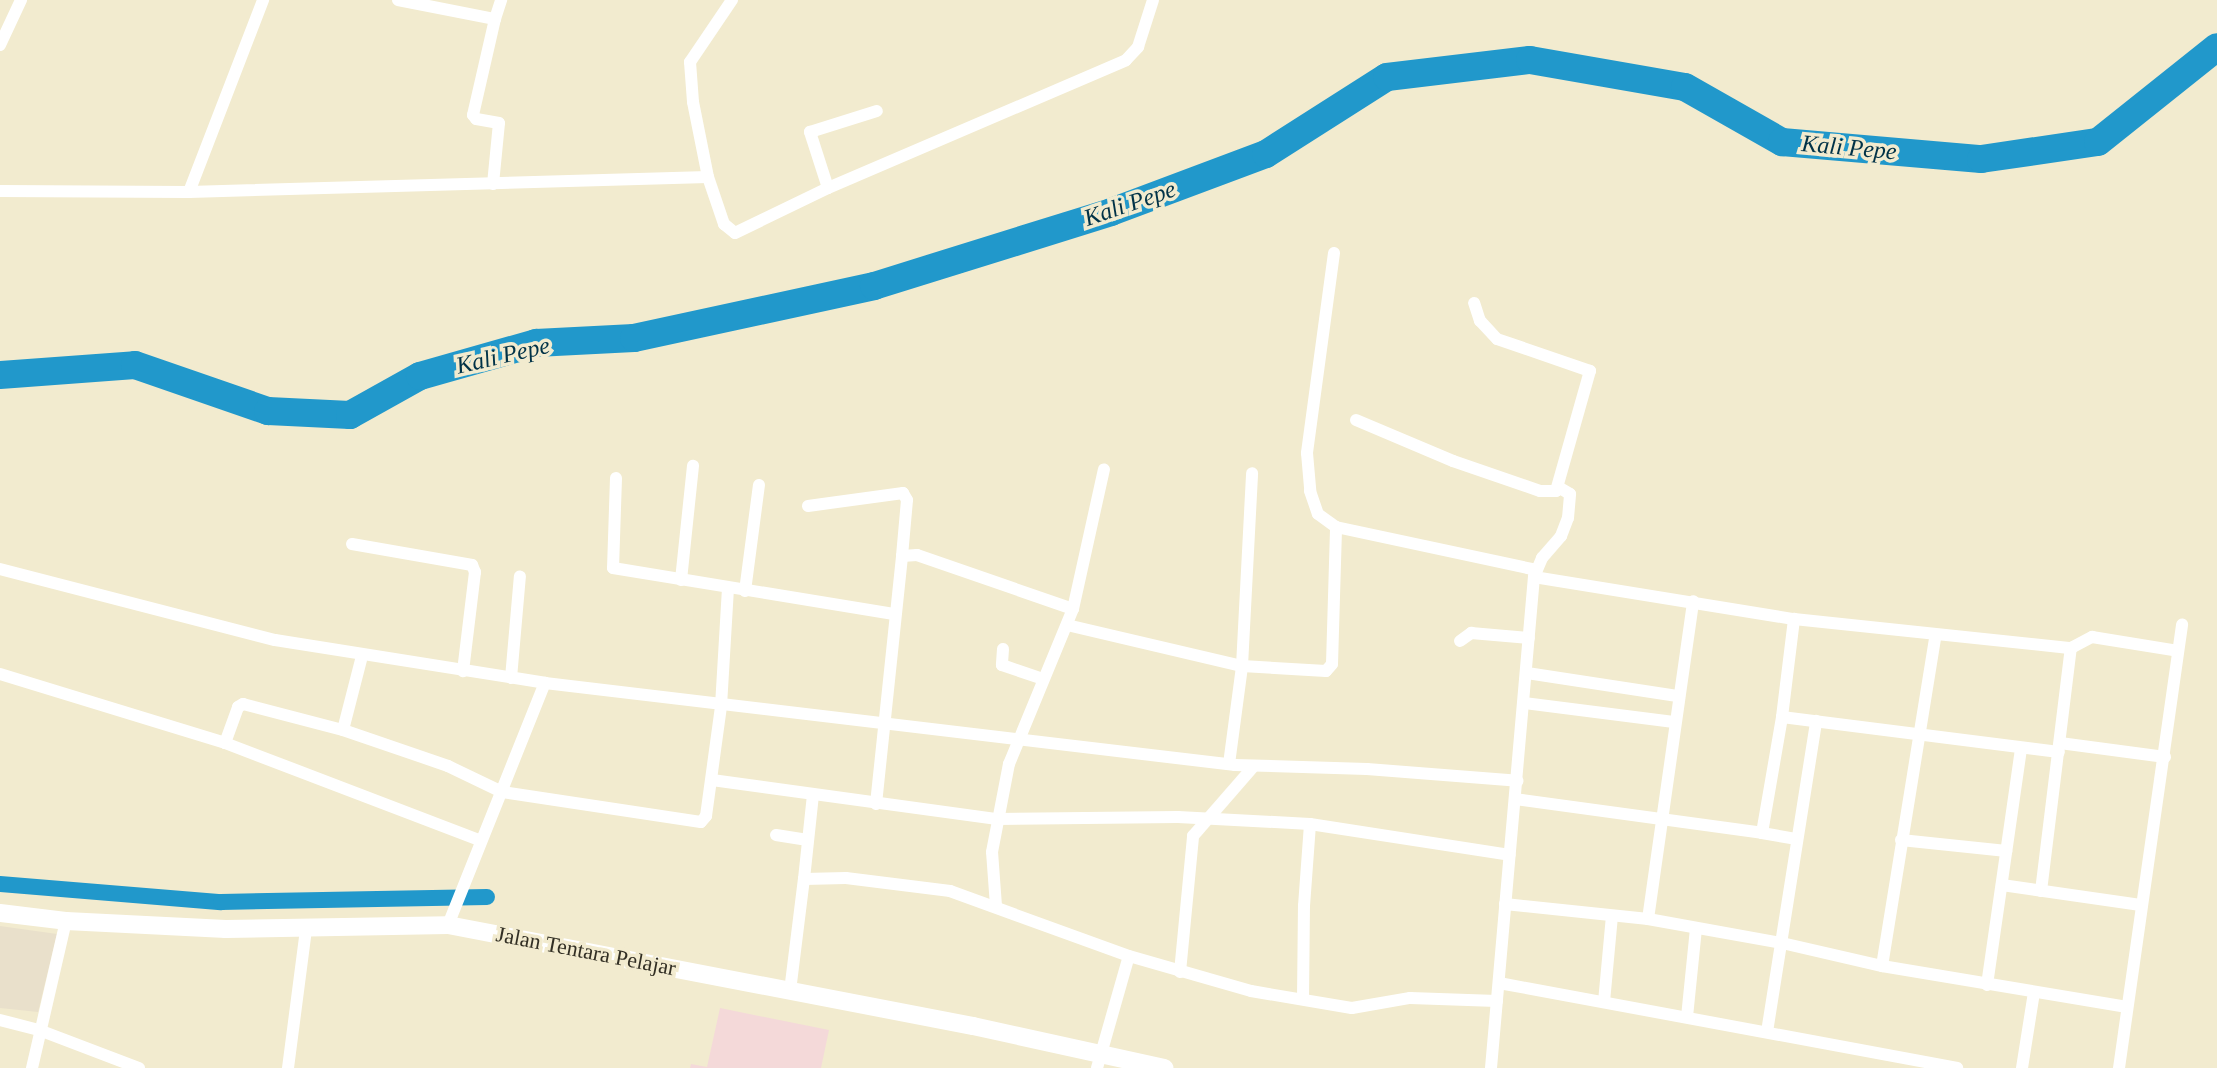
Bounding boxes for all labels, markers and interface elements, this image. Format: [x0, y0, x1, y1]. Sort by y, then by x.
water label: Kali Pepe [1800, 130, 1898, 166]
water label: Kali Pepe [1080, 175, 1180, 233]
water label: Kali Pepe [453, 331, 553, 381]
street label: Jalan Tentara Pelajar [494, 921, 678, 981]

